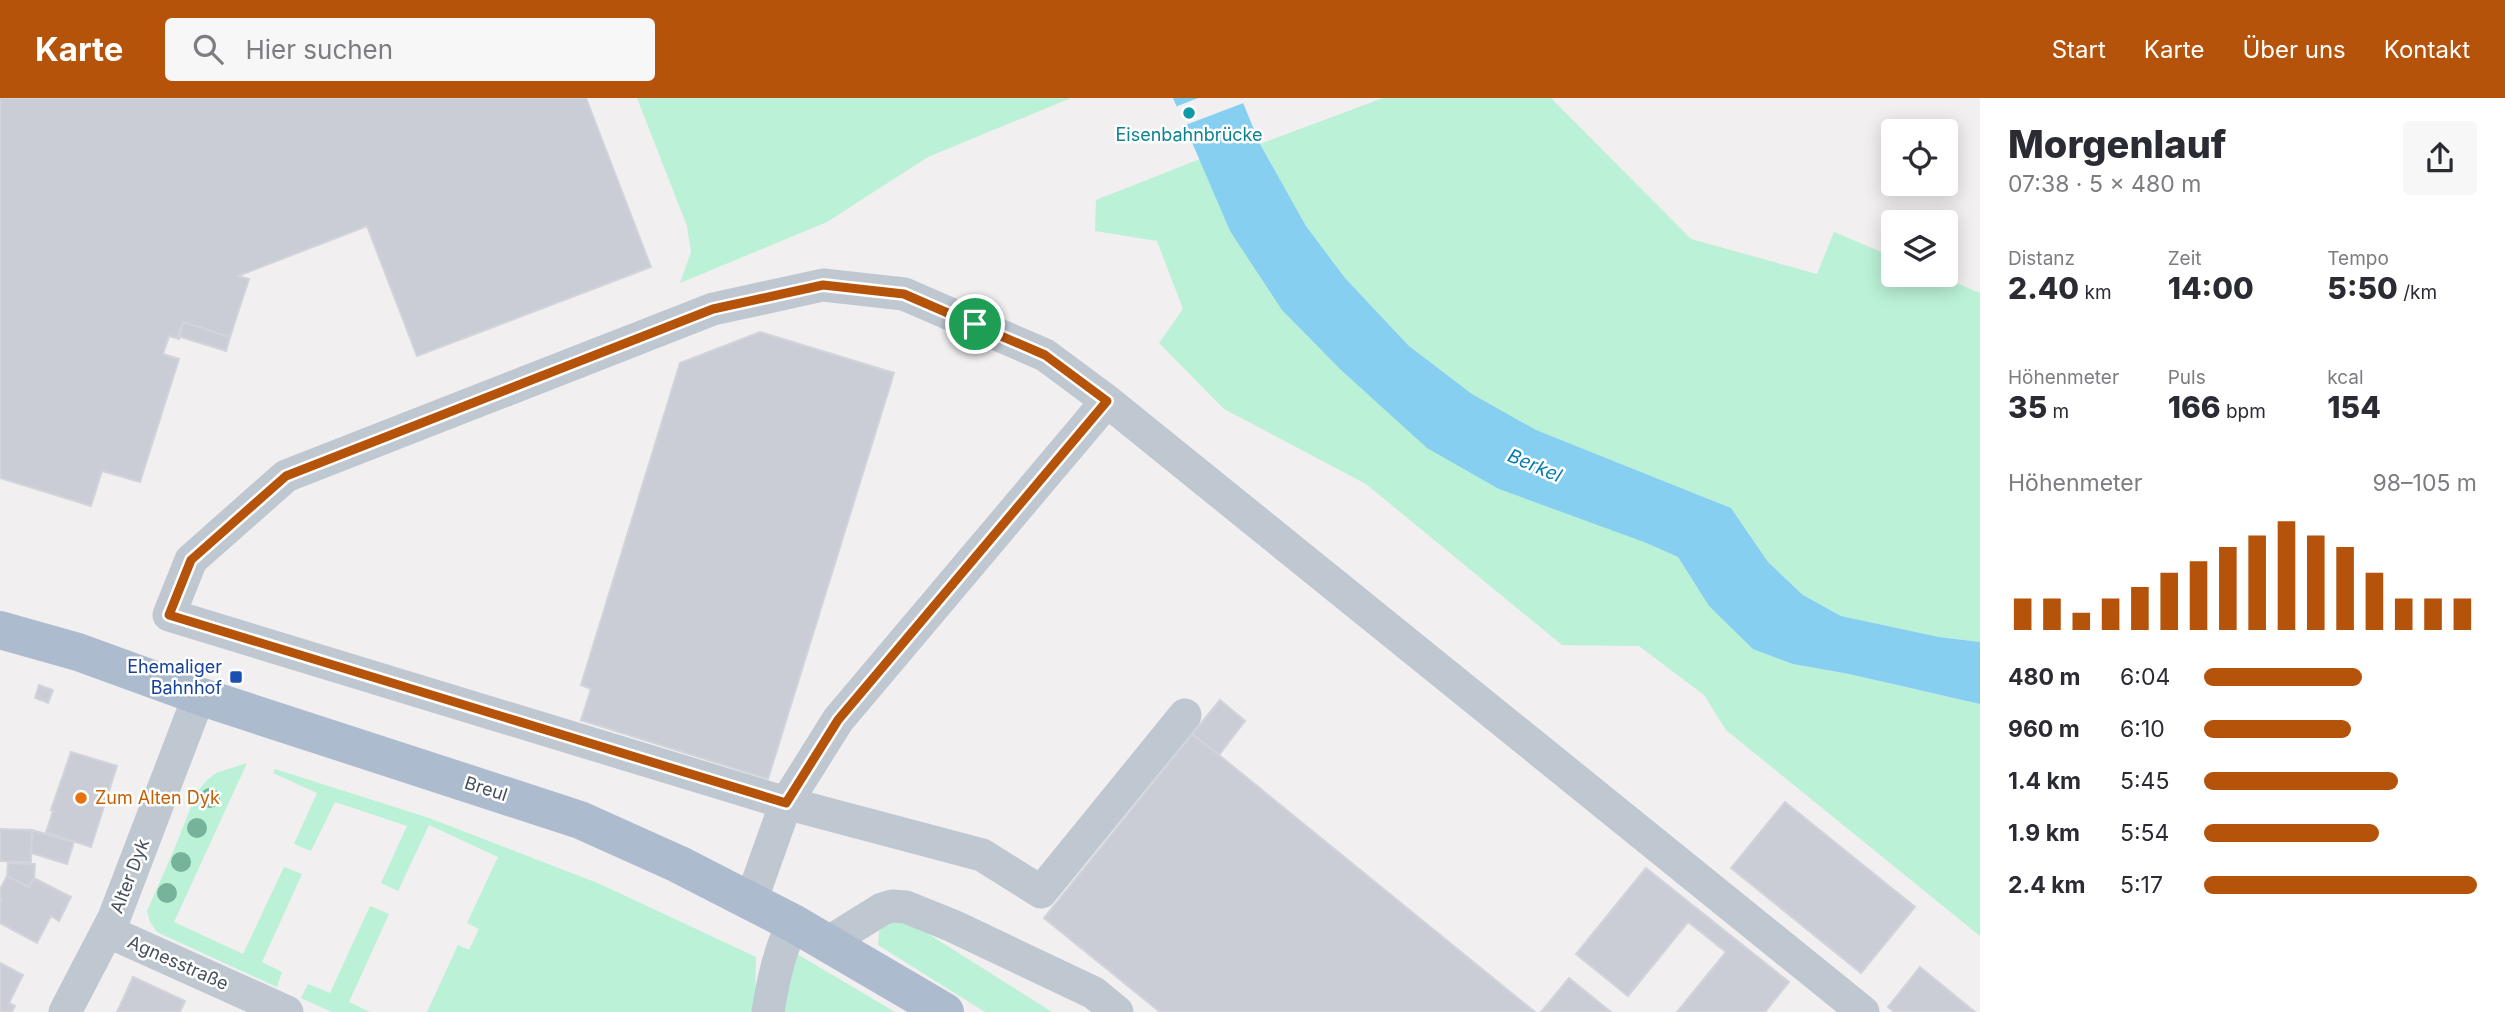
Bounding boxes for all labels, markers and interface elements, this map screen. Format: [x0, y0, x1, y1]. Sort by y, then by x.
search box [165, 18, 655, 81]
text: Karte [35, 29, 123, 69]
icon: search [189, 30, 227, 68]
text: Hier suchen [245, 34, 393, 65]
text: Start [2052, 35, 2106, 64]
text: Karte [2144, 35, 2204, 64]
text: Über uns [2242, 35, 2346, 64]
text: Kontakt [2384, 35, 2470, 64]
marker: Eisenbahnbrücke [1181, 105, 1197, 121]
map controls [1881, 119, 1958, 287]
button: locate [1881, 119, 1958, 196]
text: Morgenlauf [2008, 121, 2226, 167]
button: share [2403, 121, 2477, 195]
place label: Eisenbahnbrücke [1115, 124, 1263, 145]
text: 07:38 · 5 × 480 m [2008, 170, 2201, 198]
button: layers [1881, 210, 1958, 287]
text: Distanz [2008, 247, 2075, 270]
text: Zeit [2168, 247, 2202, 270]
text: Tempo [2327, 247, 2389, 270]
text: 2.40 [2008, 270, 2079, 306]
text: 14:00 [2168, 270, 2254, 306]
text: 5:50 [2327, 270, 2398, 306]
text: km [2079, 281, 2112, 304]
text: /km [2398, 281, 2437, 304]
pin [945, 294, 1005, 354]
icon: arrive [956, 305, 994, 343]
text: Höhenmeter [2008, 366, 2119, 389]
text: Puls [2168, 366, 2206, 389]
text: kcal [2327, 366, 2364, 389]
text: 35 [2008, 389, 2047, 425]
text: 166 [2168, 389, 2221, 425]
text: 154 [2327, 389, 2381, 425]
text: m [2047, 400, 2069, 423]
text: bpm [2221, 400, 2266, 423]
water label: Berkel [1504, 444, 1566, 487]
text: Höhenmeter [2008, 469, 2142, 497]
text: 98–105 m [2373, 469, 2477, 497]
place label: Ehemaliger Bahnhof [127, 656, 222, 698]
text: 480 m [2008, 663, 2080, 691]
text: 6:04 [2120, 663, 2170, 691]
marker: Ehemaliger Bahnhof [228, 669, 244, 685]
text: 960 m [2008, 715, 2080, 743]
text: 6:10 [2120, 715, 2165, 743]
text: 1.4 km [2008, 767, 2081, 795]
text: 5:45 [2120, 767, 2169, 795]
street label: Breul [462, 772, 510, 805]
place label: Zum Alten Dyk [95, 787, 220, 808]
marker: Zum Alten Dyk [73, 790, 89, 806]
text: 1.9 km [2008, 819, 2080, 847]
text: 5:54 [2120, 819, 2169, 847]
street label: Alter Dyk [106, 835, 153, 916]
text: 2.4 km [2008, 871, 2086, 899]
text: 5:17 [2120, 871, 2163, 899]
street label: Agnesstraße [125, 931, 232, 994]

